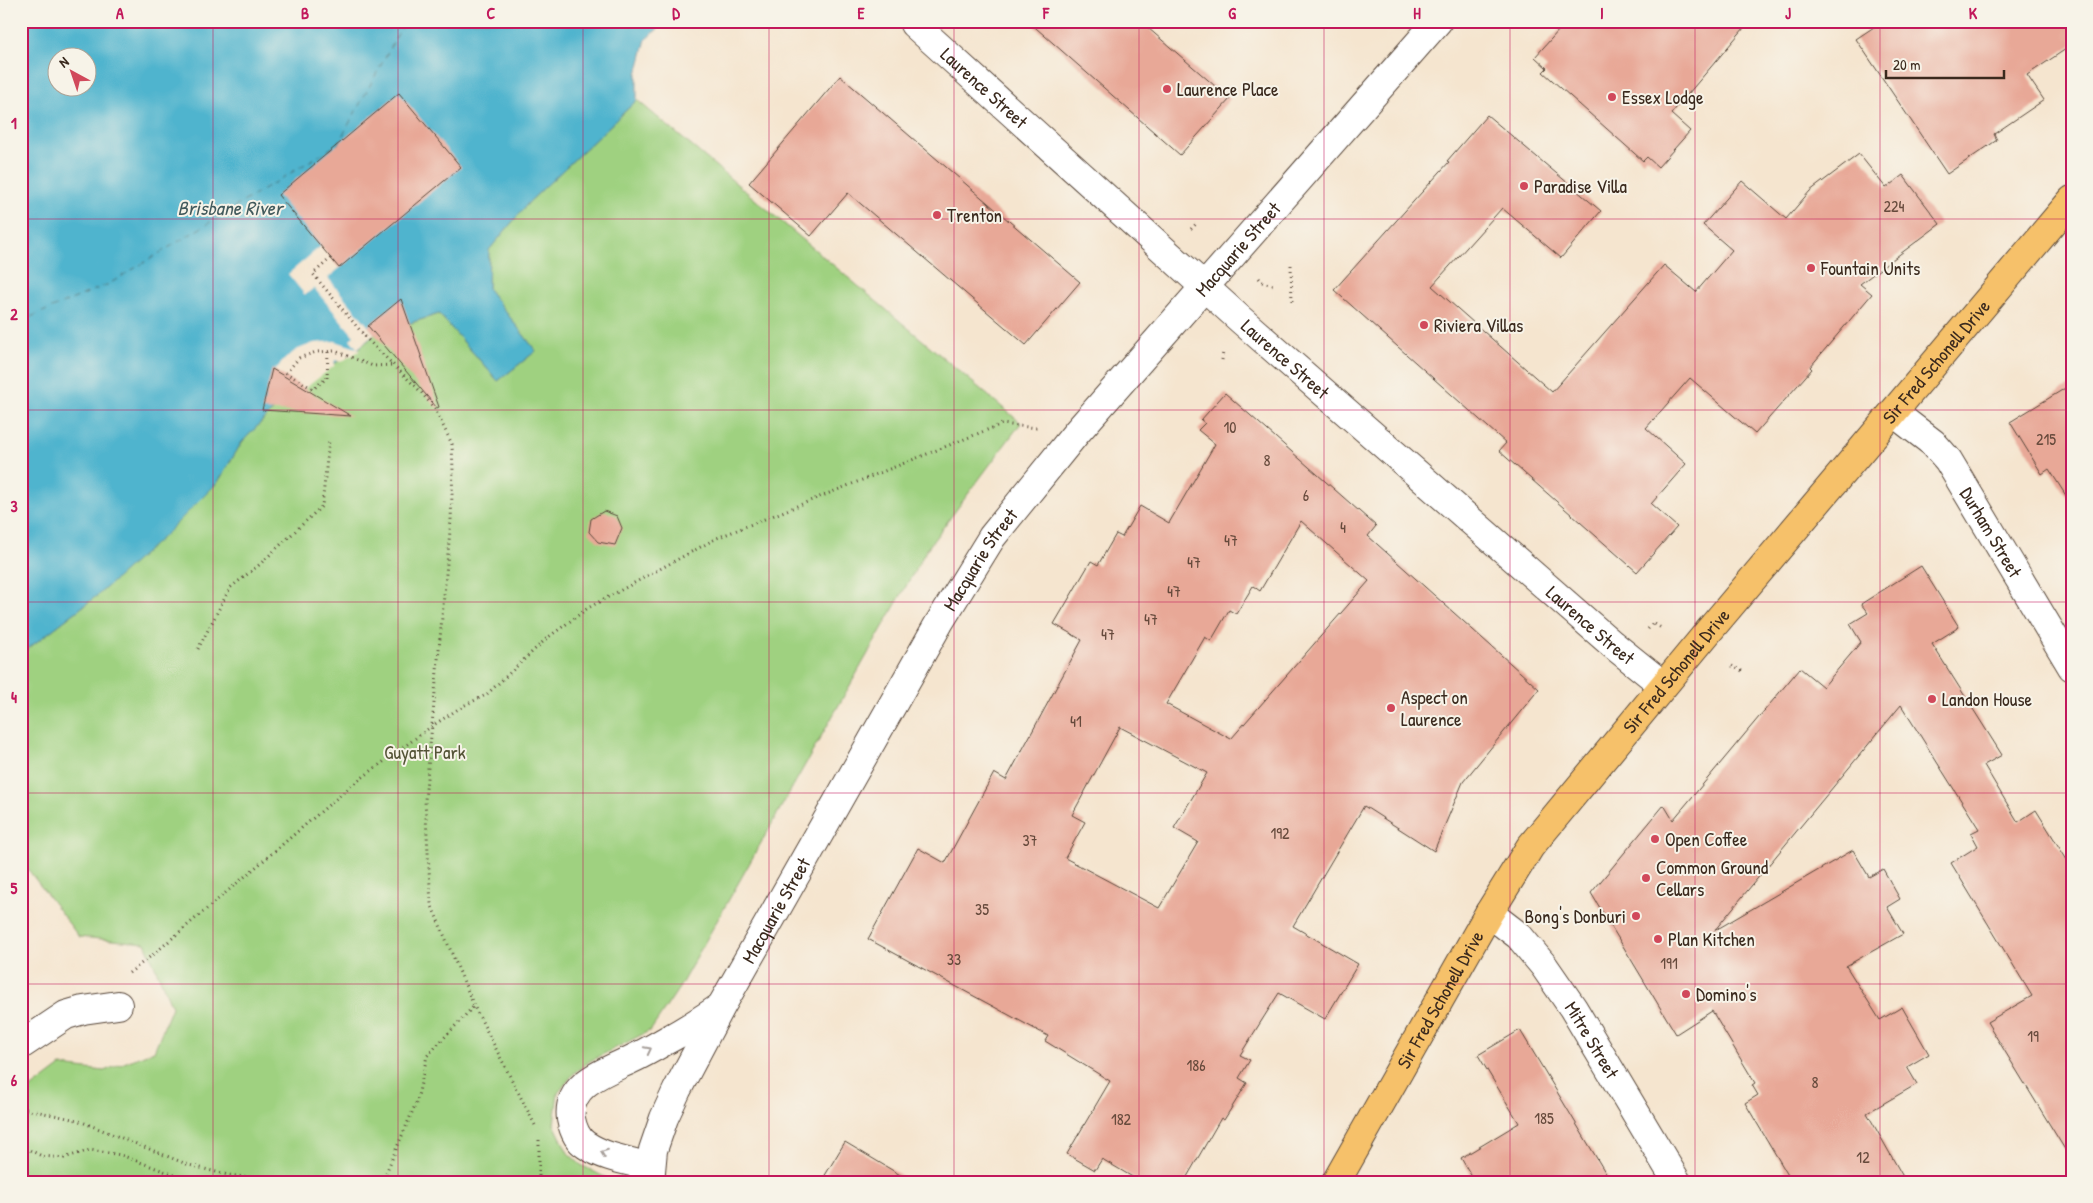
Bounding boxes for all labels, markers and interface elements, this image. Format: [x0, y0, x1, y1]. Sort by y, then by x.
text: A [116, 2, 124, 24]
text: B [301, 2, 309, 24]
text: C [487, 2, 496, 24]
text: D [672, 2, 680, 24]
text: E [857, 2, 865, 24]
text: F [1042, 2, 1050, 24]
text: G [1228, 2, 1236, 24]
text: H [1413, 2, 1421, 24]
text: I [1600, 2, 1604, 24]
text: J [1785, 2, 1791, 24]
text: K [1969, 2, 1978, 24]
street label: Laurence Street [935, 41, 1034, 134]
north arrow [48, 48, 98, 98]
scale bar [1886, 48, 2003, 80]
text: N [54, 52, 73, 71]
text: 20 m [1893, 54, 1920, 75]
place label: Laurence Place [1177, 76, 1279, 102]
marker: Laurence Place [1161, 83, 1173, 95]
place label: Essex Lodge [1622, 84, 1704, 110]
marker: Essex Lodge [1606, 91, 1618, 103]
text: 1 [11, 112, 17, 134]
place label: Paradise Villa [1534, 173, 1627, 199]
marker: Paradise Villa [1518, 180, 1530, 192]
water label: Brisbane River [178, 194, 285, 221]
house number: 224 [1884, 195, 1904, 217]
street label: Macquarie Street [1189, 196, 1287, 302]
place label: Trenton [947, 202, 1002, 228]
marker: Trenton [931, 209, 943, 221]
place label: Fountain Units [1820, 255, 1920, 281]
marker: Fountain Units [1805, 262, 1817, 274]
street label: Sir Fred Schonell Drive [1876, 294, 1996, 429]
text: 2 [10, 303, 18, 325]
place label: Riviera Villas [1434, 312, 1523, 338]
street label: Laurence Street [1236, 313, 1335, 405]
marker: Riviera Villas [1418, 319, 1430, 331]
house number: 10 [1224, 416, 1236, 438]
house number: 215 [2036, 428, 2056, 450]
house number: 8 [1264, 449, 1271, 471]
street label: Durham Street [1954, 482, 2029, 583]
house number: 6 [1303, 484, 1309, 506]
text: 3 [10, 495, 18, 517]
street label: Macquarie Street [937, 502, 1023, 616]
house number: 4 [1340, 516, 1346, 538]
house number: 47 [1224, 529, 1238, 551]
house number: 47 [1187, 551, 1201, 573]
street label: Laurence Street [1541, 579, 1641, 671]
house number: 47 [1167, 580, 1181, 602]
street label: Sir Fred Schonell Drive [1617, 603, 1736, 739]
house number: 47 [1144, 608, 1158, 630]
house number: 47 [1101, 623, 1115, 645]
place label: Aspect on Laurence [1401, 684, 1468, 732]
text: 4 [11, 686, 17, 708]
place label: Landon House [1942, 686, 2033, 712]
marker: Landon House [1926, 693, 1938, 705]
marker: Aspect on Laurence [1385, 702, 1397, 714]
house number: 41 [1070, 710, 1082, 732]
park label: Guyatt Park [384, 739, 466, 765]
house number: 192 [1270, 822, 1290, 844]
place label: Open Coffee [1665, 826, 1748, 852]
house number: 37 [1022, 829, 1038, 851]
marker: Open Coffee [1649, 833, 1661, 845]
street label: Macquarie Street [735, 852, 816, 968]
place label: Common Ground Cellars [1656, 854, 1769, 902]
marker: Common Ground Cellars [1640, 872, 1652, 884]
text: 5 [11, 877, 18, 899]
house number: 35 [975, 898, 989, 920]
place label: Bong's Donburi [1525, 903, 1626, 929]
marker: Bong's Donburi [1630, 910, 1642, 922]
street label: Sir Fred Schonell Drive [1390, 925, 1490, 1073]
place label: Plan Kitchen [1668, 926, 1755, 952]
marker: Plan Kitchen [1652, 933, 1664, 945]
house number: 33 [947, 948, 961, 970]
house number: 191 [1660, 952, 1678, 974]
place label: Domino's [1696, 981, 1757, 1007]
marker: Domino's [1680, 988, 1692, 1000]
street label: Mitre Street [1559, 996, 1625, 1084]
house number: 19 [2027, 1025, 2039, 1047]
one-way arrow [643, 1046, 652, 1056]
house number: 186 [1186, 1054, 1206, 1076]
text: 6 [11, 1069, 18, 1091]
house number: 8 [1812, 1071, 1819, 1093]
house number: 185 [1534, 1107, 1554, 1129]
house number: 182 [1111, 1108, 1132, 1130]
house number: 12 [1856, 1146, 1870, 1168]
one-way arrow [600, 1149, 609, 1160]

